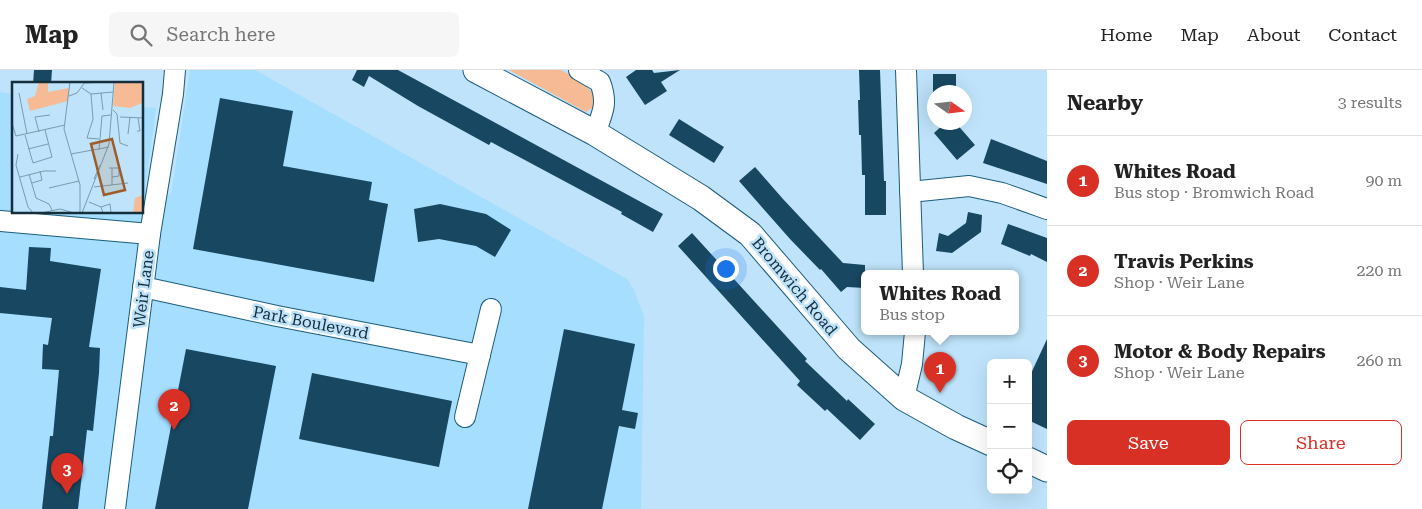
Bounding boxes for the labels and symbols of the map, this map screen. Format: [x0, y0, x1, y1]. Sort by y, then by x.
inset map [12, 82, 144, 214]
north arrow [927, 85, 972, 130]
street label: Bromwich Road [748, 233, 841, 339]
street label: Weir Lane [129, 249, 158, 329]
your location [713, 256, 739, 282]
street label: Park Boulevard [251, 302, 371, 343]
pin: 1 [924, 352, 956, 393]
pin: 2 [158, 389, 190, 430]
pin: 3 [51, 453, 83, 494]

